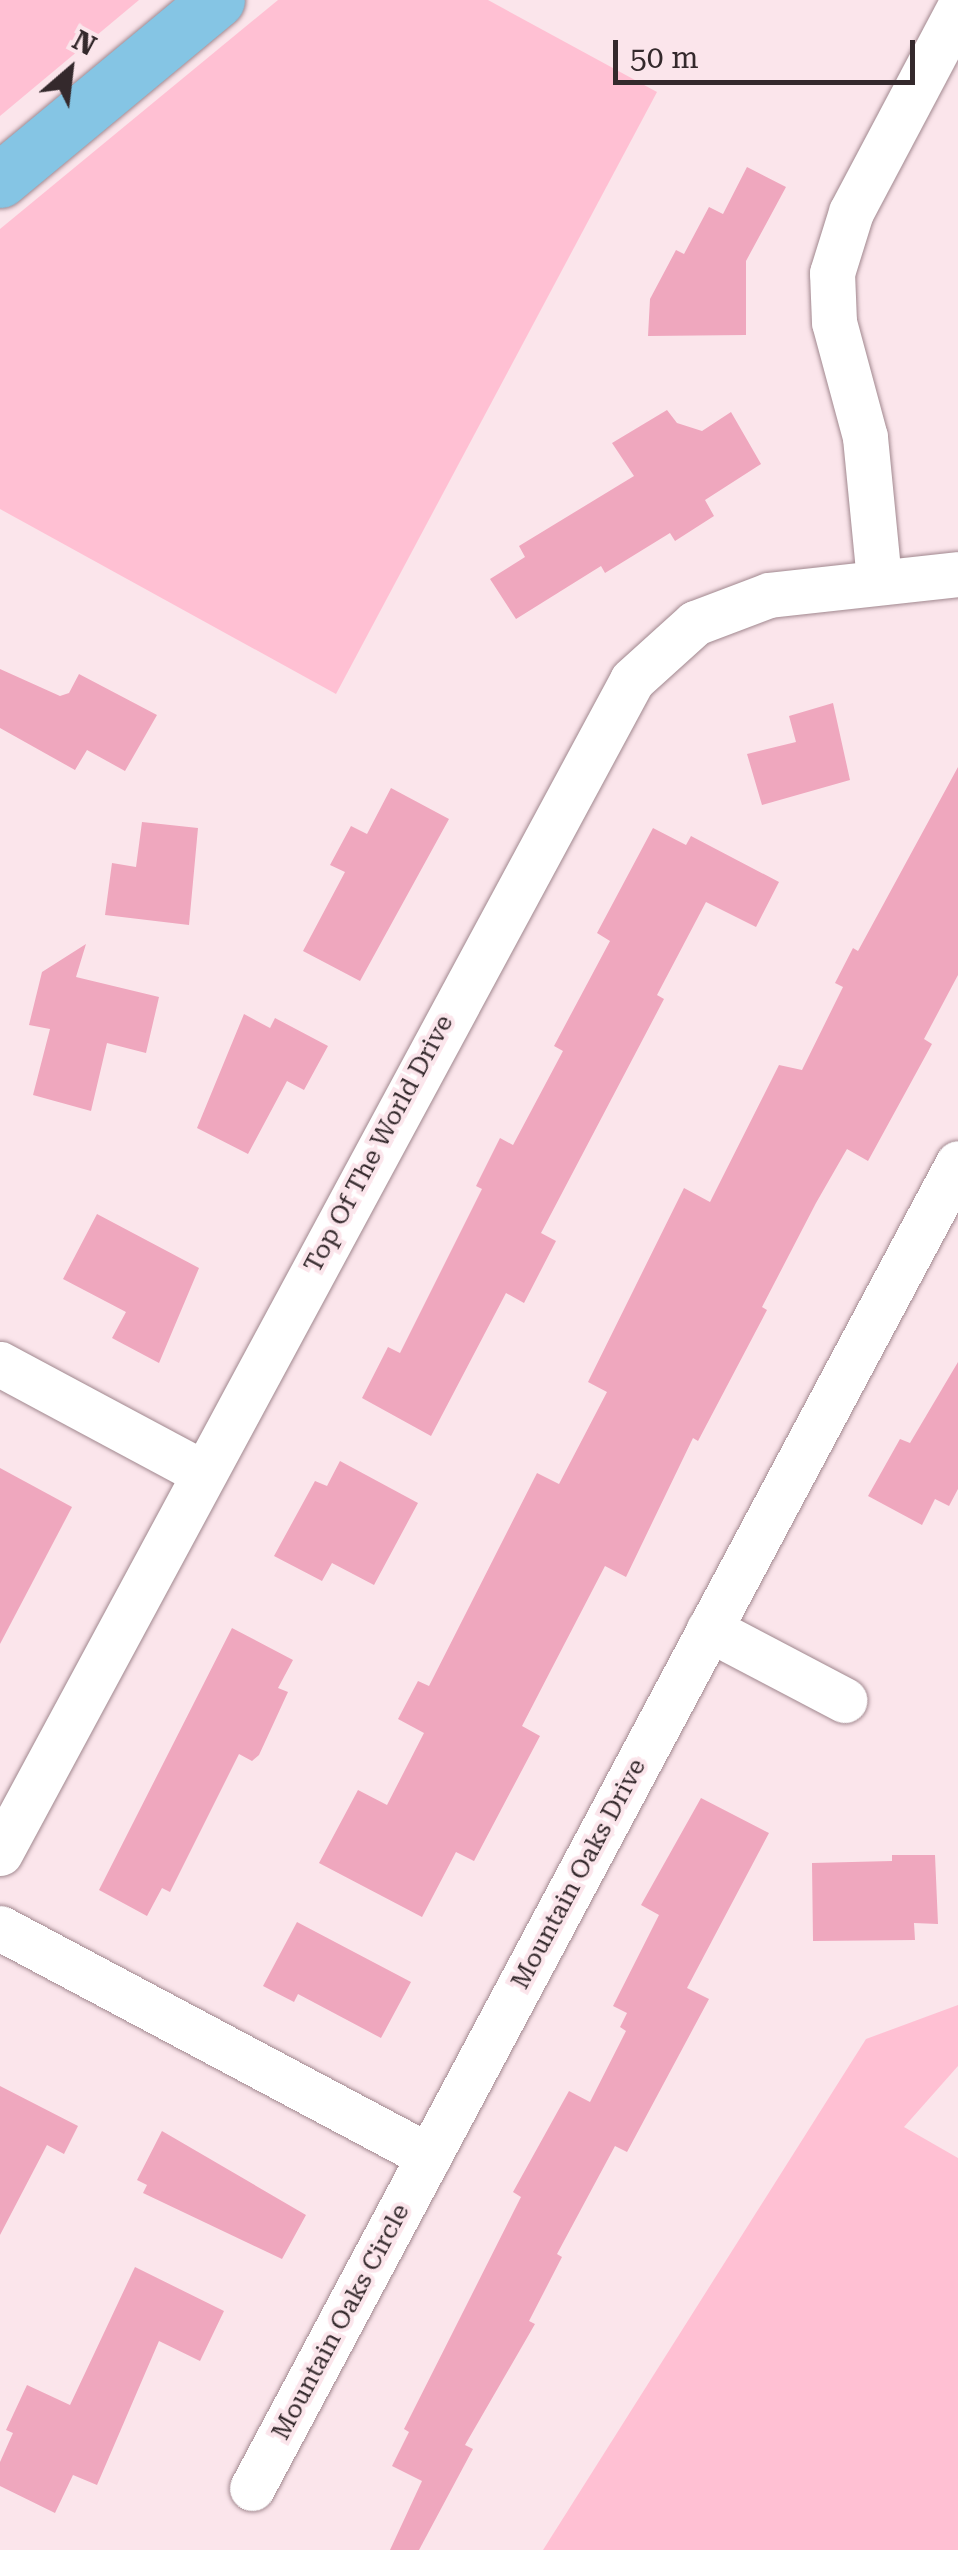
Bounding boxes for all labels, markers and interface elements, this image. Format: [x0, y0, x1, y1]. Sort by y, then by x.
north arrow [20, 20, 120, 120]
scale bar [618, 20, 920, 82]
text: N [67, 23, 102, 63]
text: 50 m [630, 40, 699, 75]
street label: Top Of The World Drive [298, 1010, 460, 1278]
street label: Mountain Oaks Drive [506, 1754, 652, 1994]
street label: Mountain Oaks Circle [266, 2199, 416, 2445]

